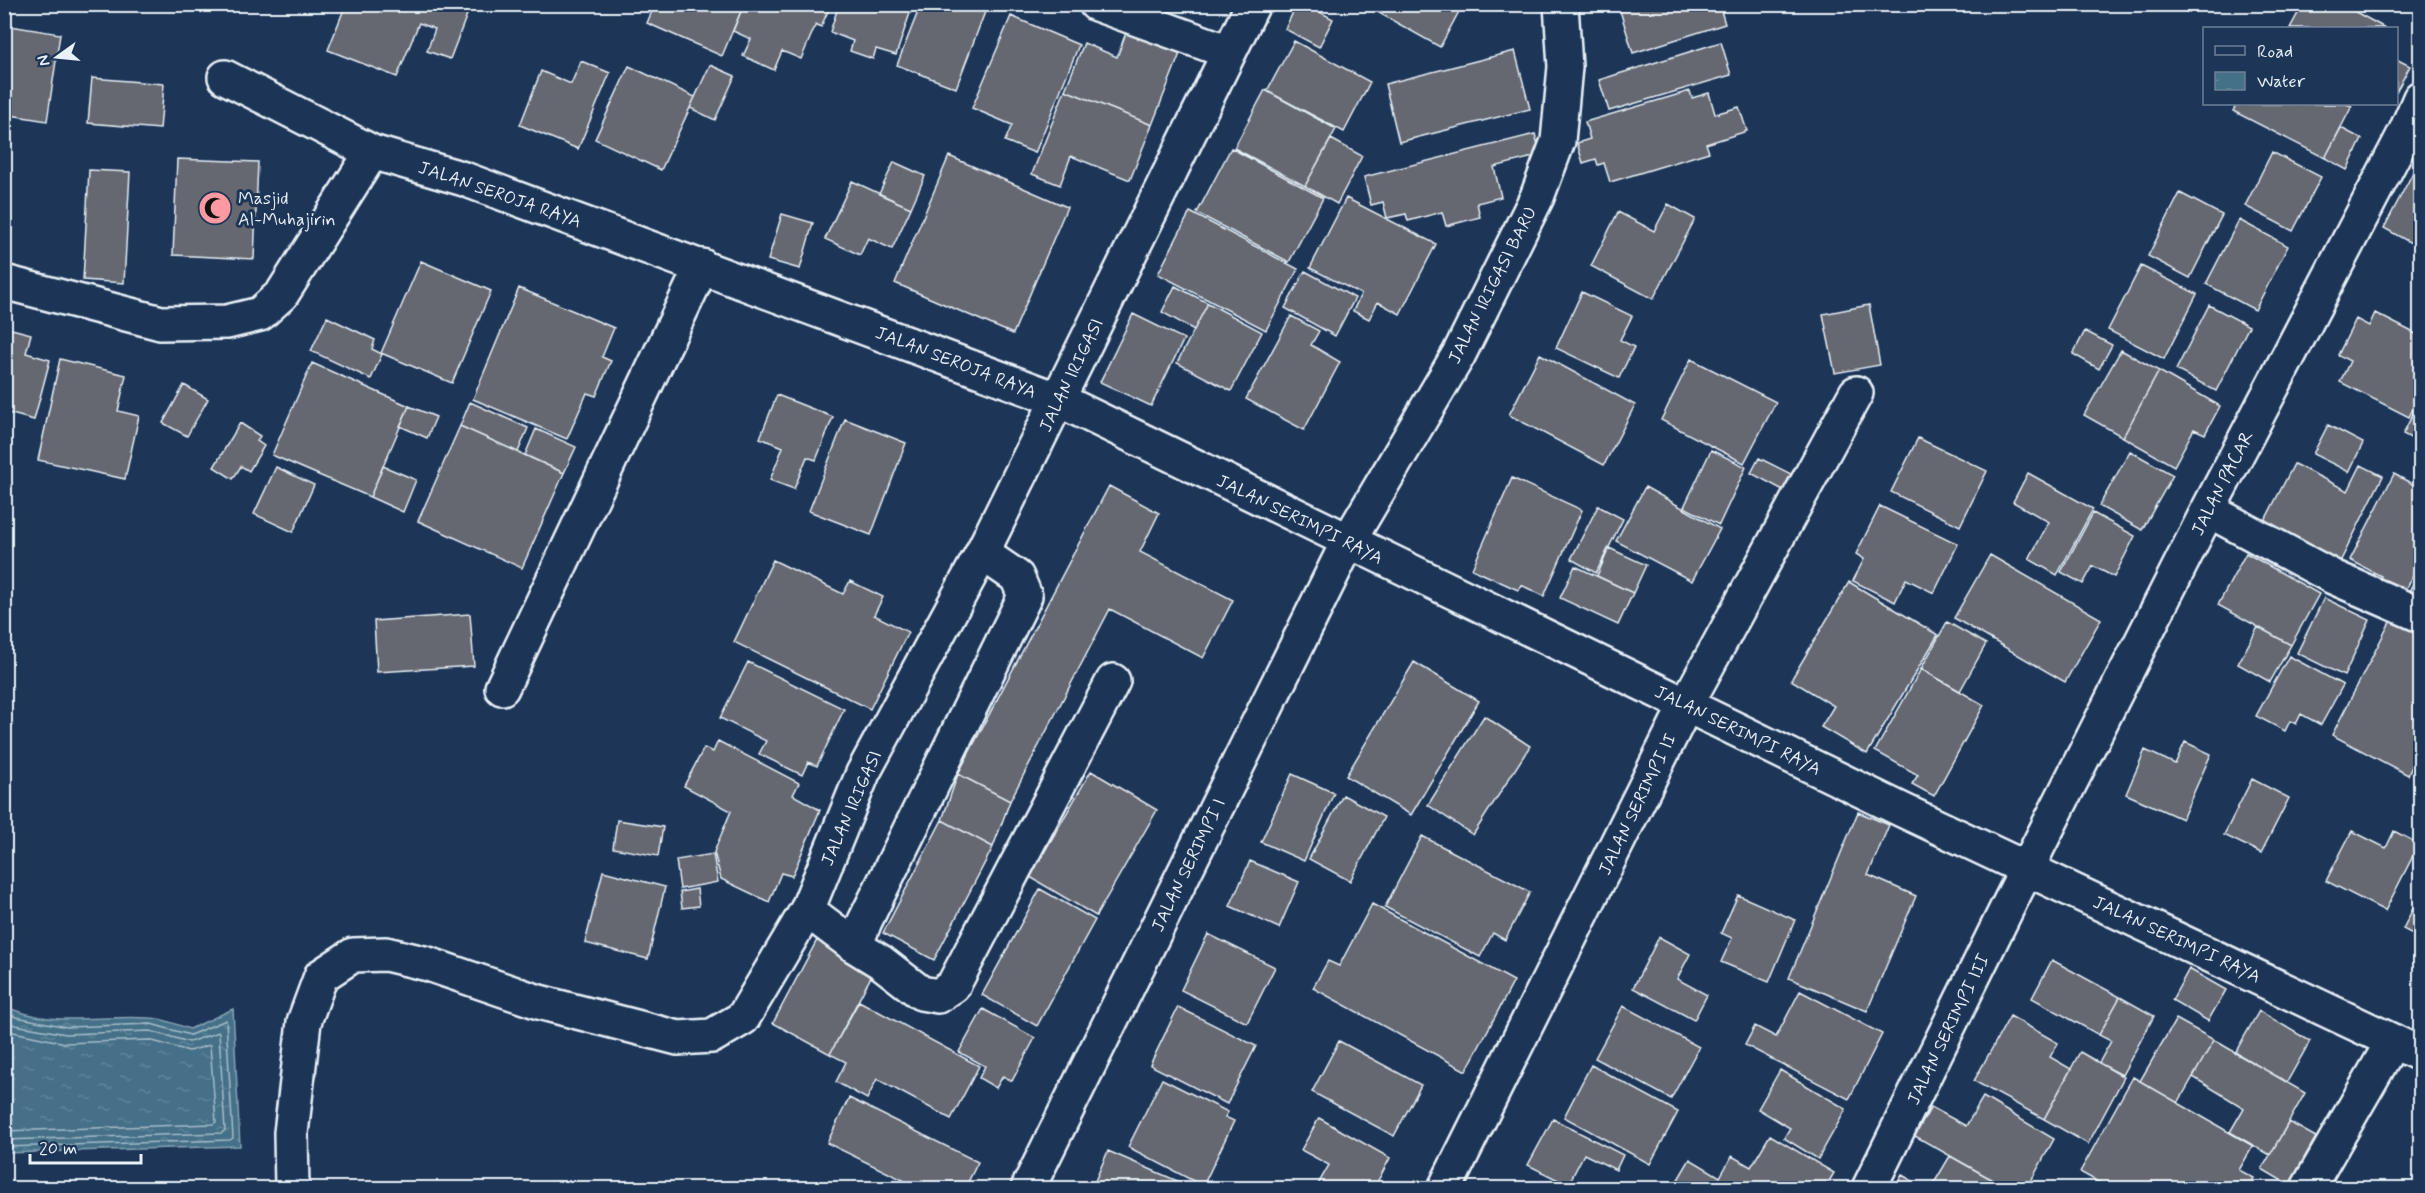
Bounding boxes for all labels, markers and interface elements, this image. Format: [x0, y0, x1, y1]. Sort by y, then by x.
north arrow [27, 27, 87, 87]
legend [2203, 27, 2398, 105]
text: Road [2257, 40, 2293, 64]
text: N [32, 53, 55, 68]
text: Water [2257, 70, 2306, 94]
street label: JALAN SEROJA RAYA [415, 156, 584, 234]
place label: Masjid Al-Muhajirin [238, 187, 336, 232]
mosque icon: Masjid Al-Muhajirin [197, 190, 233, 226]
street label: JALAN IRIGASI BARU [1443, 203, 1543, 368]
street label: JALAN IRIGASI [1034, 315, 1110, 436]
street label: JALAN SEROJA RAYA [872, 321, 1040, 405]
street label: JALAN PACAR [2186, 426, 2260, 540]
street label: JALAN SERIMPI RAYA [1212, 469, 1387, 571]
street label: JALAN SERIMPI RAYA [1650, 680, 1825, 782]
street label: JALAN SERIMPI II [1593, 730, 1683, 879]
street label: JALAN IRIGASI [816, 747, 888, 870]
street label: JALAN SERIMPI I [1146, 795, 1232, 936]
street label: JALAN SERIMPI RAYA [2089, 890, 2264, 989]
street label: JALAN SERIMPI III [1902, 950, 1996, 1109]
scale bar [30, 1127, 141, 1165]
text: 20 m [39, 1137, 77, 1161]

